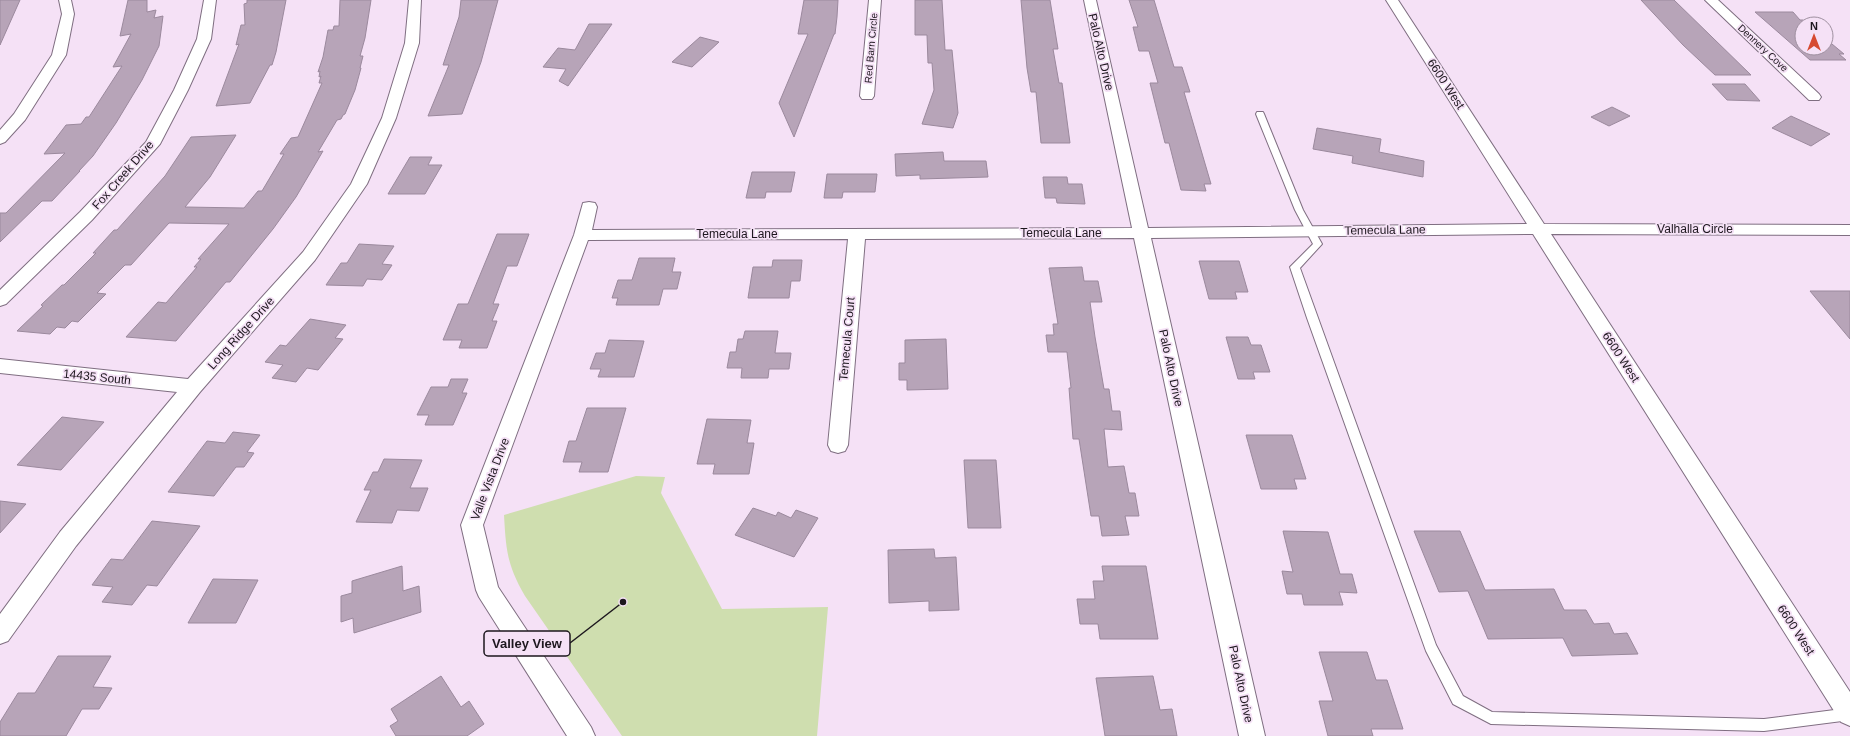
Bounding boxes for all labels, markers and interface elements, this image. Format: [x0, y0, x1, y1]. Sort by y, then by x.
street label: Red Barn Circle [862, 12, 880, 84]
street label: Palo Alto Drive [1085, 12, 1117, 92]
north arrow [1794, 16, 1834, 56]
text: N [1810, 20, 1818, 32]
street label: Dennery Cove [1736, 22, 1790, 74]
street label: 6600 West [1425, 56, 1468, 112]
street label: Fox Creek Drive [89, 137, 157, 212]
street label: Temecula Lane [1344, 222, 1426, 238]
street label: Valhalla Circle [1657, 222, 1733, 236]
street label: Temecula Lane [1020, 226, 1102, 240]
street label: Temecula Lane [696, 227, 778, 241]
street label: Long Ridge Drive [205, 294, 277, 372]
street label: Temecula Court [836, 296, 858, 381]
street label: Palo Alto Drive [1156, 328, 1186, 408]
street label: 6600 West [1600, 329, 1643, 385]
street label: 14435 South [62, 366, 132, 388]
street label: Valle Vista Drive [468, 436, 512, 522]
street label: 6600 West [1775, 602, 1818, 658]
callout: Valley View [484, 631, 570, 656]
text: Valley View [492, 636, 563, 651]
street label: Palo Alto Drive [1226, 644, 1256, 724]

